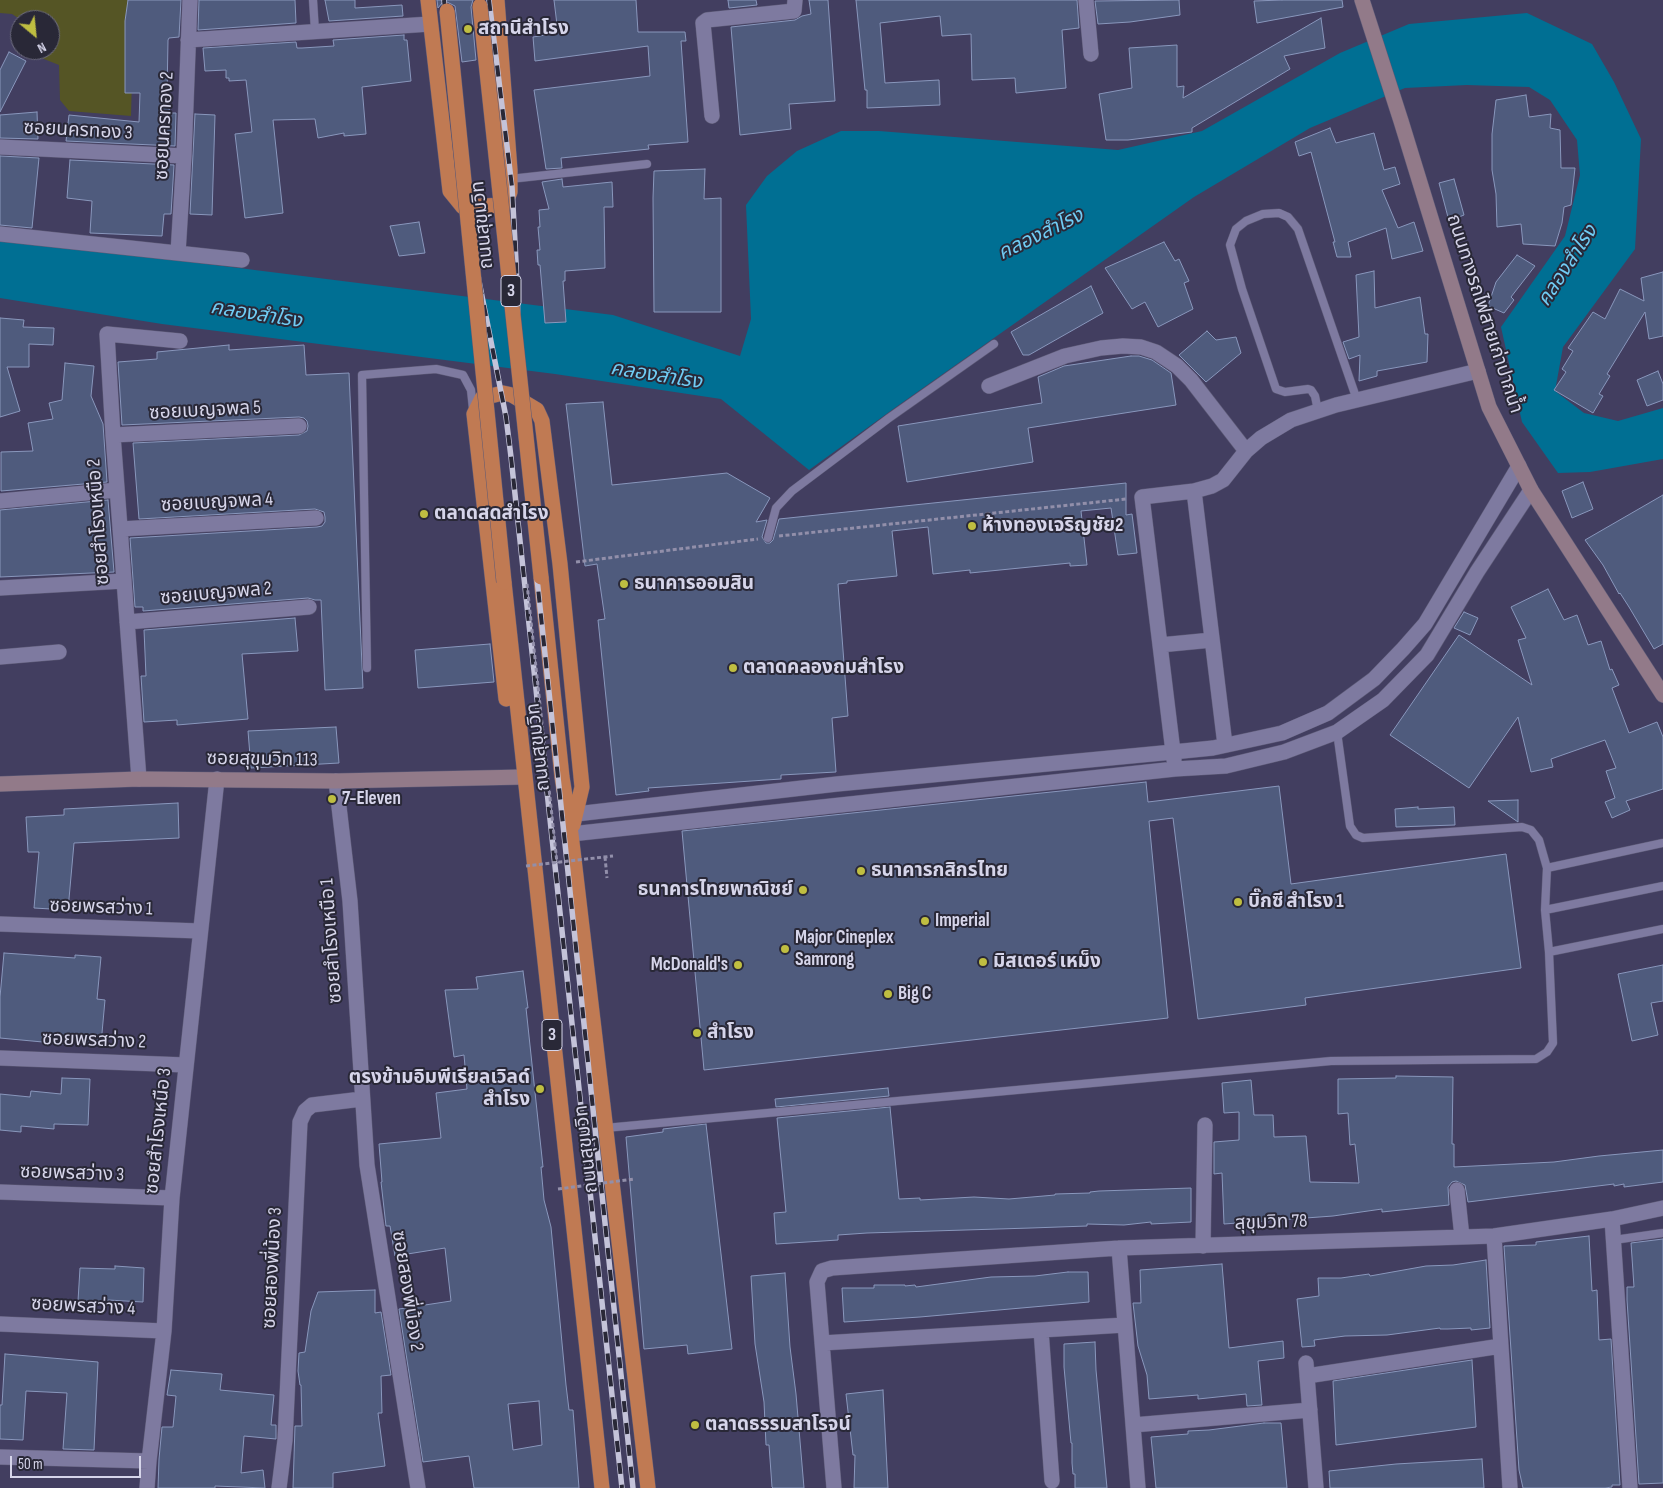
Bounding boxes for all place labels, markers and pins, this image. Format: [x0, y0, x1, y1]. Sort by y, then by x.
place label: สถานีสำโรง [478, 18, 569, 40]
marker: สถานีสำโรง [462, 23, 474, 35]
place label: ตลาดสดสำโรง [434, 503, 549, 525]
marker: ตลาดสดสำโรง [418, 508, 430, 520]
place label: ห้างทองเจริญชัย2 [982, 515, 1123, 537]
marker: ห้างทองเจริญชัย2 [966, 520, 978, 532]
place label: ธนาคารออมสิน [634, 573, 754, 595]
marker: ธนาคารออมสิน [618, 578, 630, 590]
place label: ตลาดคลองถมสำโรง [743, 657, 904, 679]
marker: ตลาดคลองถมสำโรง [727, 662, 739, 674]
place label: 7-Eleven [342, 788, 401, 810]
marker: 7-Eleven [326, 793, 338, 805]
place label: ธนาคารกสิกรไทย [871, 860, 1008, 882]
marker: ธนาคารกสิกรไทย [855, 865, 867, 877]
place label: ธนาคารไทยพาณิชย์ [638, 879, 793, 901]
marker: ธนาคารไทยพาณิชย์ [797, 884, 809, 896]
place label: บิ๊กซี สำโรง 1 [1248, 891, 1344, 913]
marker: บิ๊กซี สำโรง 1 [1232, 896, 1244, 908]
place label: Imperial [935, 910, 990, 932]
marker: Imperial [919, 915, 931, 927]
place label: Major Cineplex Samrong [795, 927, 894, 971]
marker: Major Cineplex Samrong [779, 943, 791, 955]
place label: มิสเตอร์ เหม็ง [993, 951, 1101, 973]
place label: McDonald's [651, 954, 728, 976]
marker: มิสเตอร์ เหม็ง [977, 956, 989, 968]
marker: McDonald's [732, 959, 744, 971]
place label: Big C [898, 983, 932, 1005]
marker: Big C [882, 988, 894, 1000]
place label: สำโรง [707, 1022, 754, 1044]
marker: สำโรง [691, 1027, 703, 1039]
place label: ตรงข้ามอิมพีเรียลเวิลด์ สําโรง [349, 1067, 530, 1111]
marker: ตรงข้ามอิมพีเรียลเวิลด์ สําโรง [534, 1083, 546, 1095]
place label: ตลาดธรรมสาโรจน์ [705, 1414, 851, 1436]
marker: ตลาดธรรมสาโรจน์ [689, 1419, 701, 1431]

